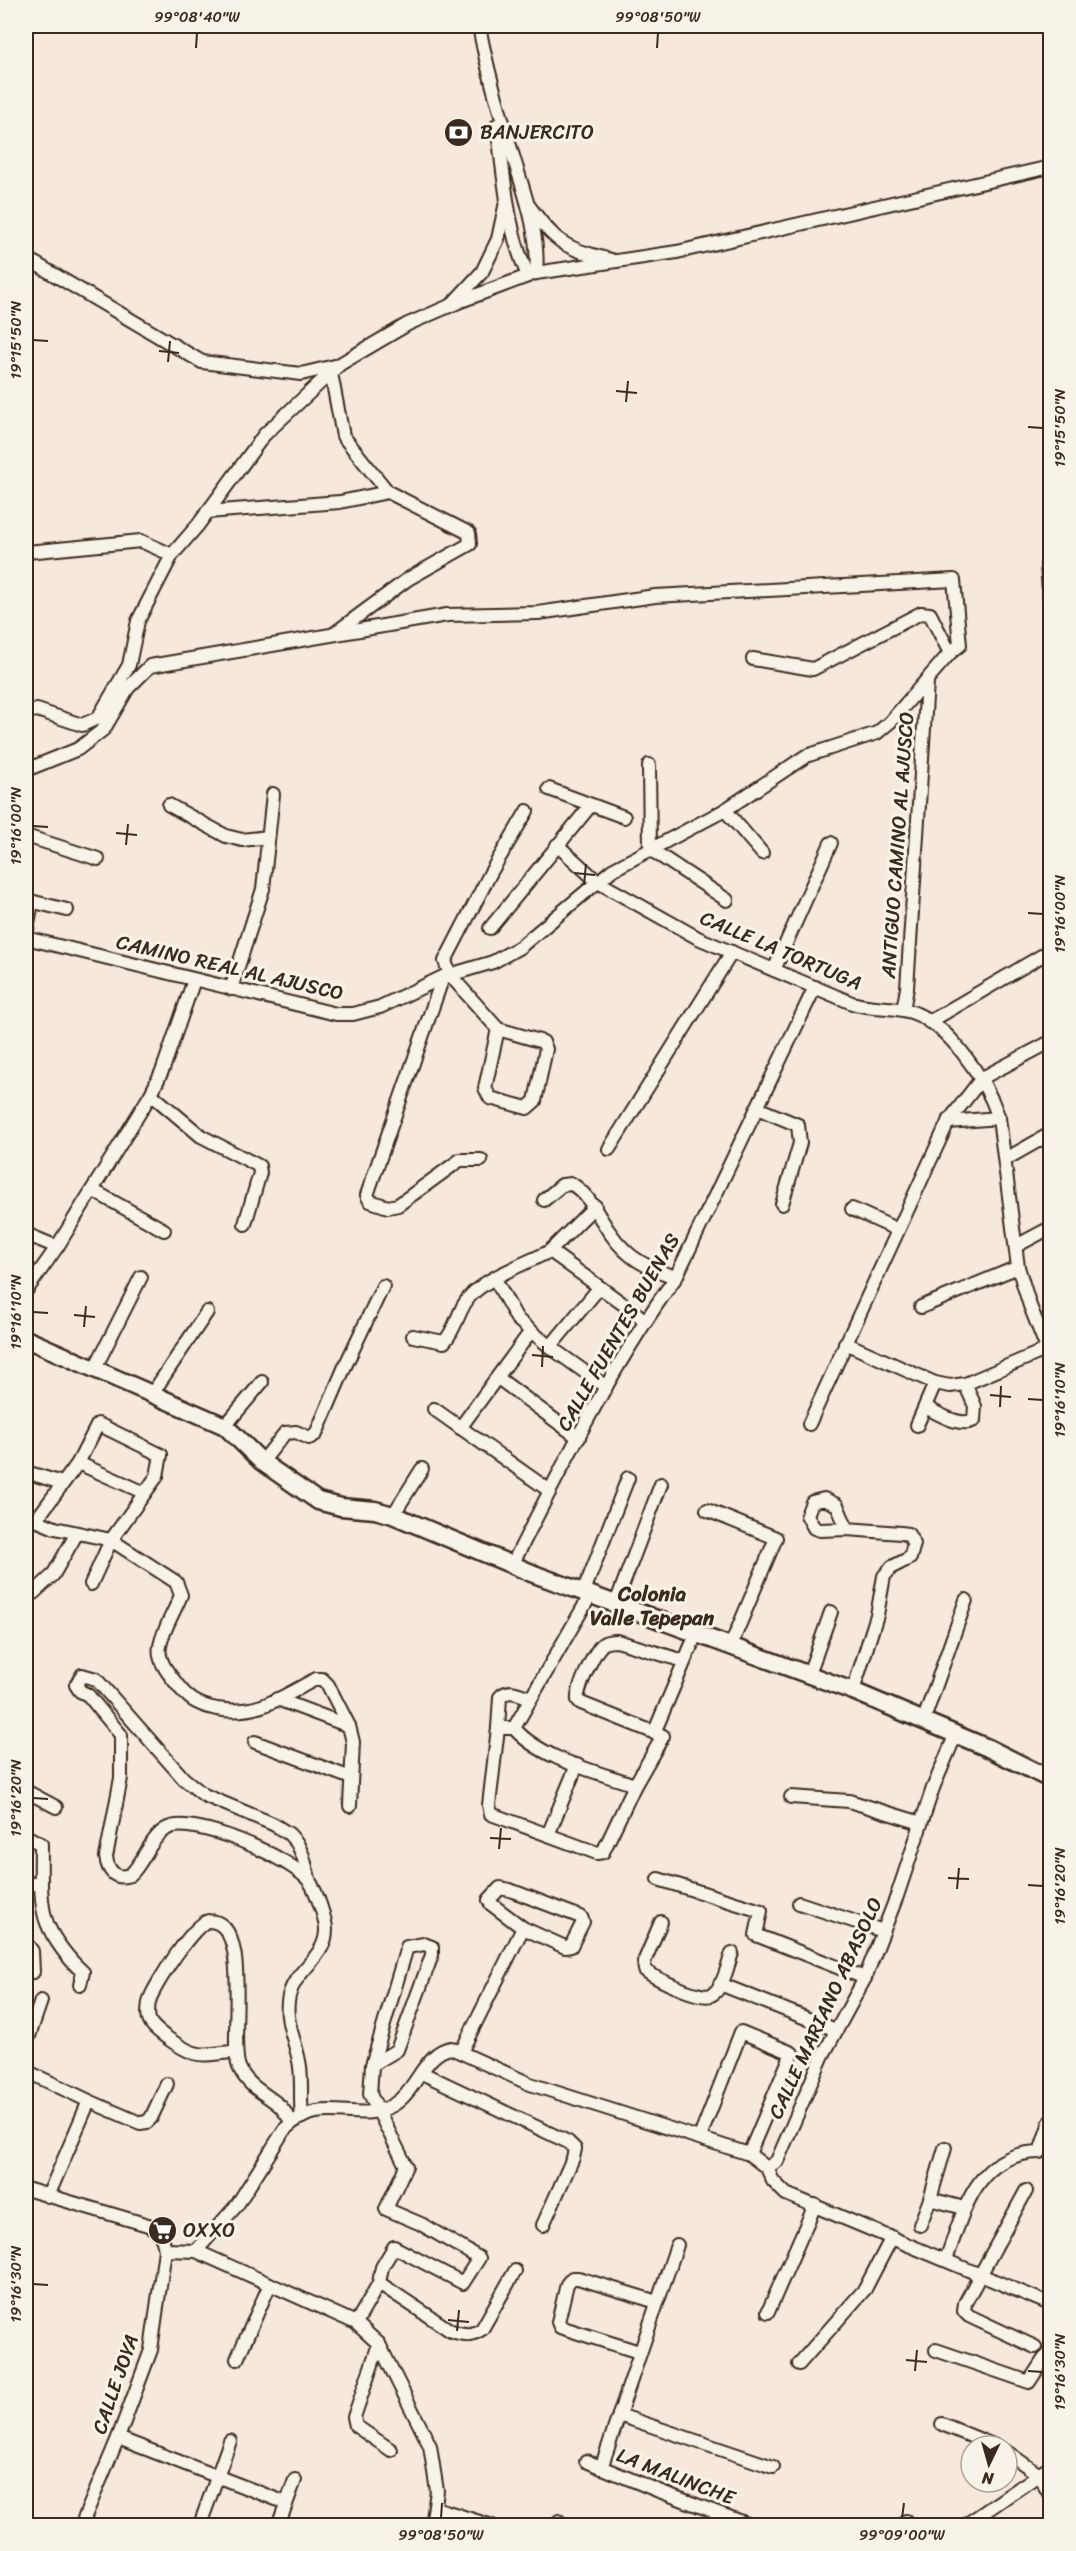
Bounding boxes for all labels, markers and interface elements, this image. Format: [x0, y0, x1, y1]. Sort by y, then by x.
text: 99°08'40"W [154, 4, 240, 30]
text: 99°08'50"W [615, 4, 701, 30]
place label: BANJERCITO [480, 115, 594, 150]
bank icon: BANJERCITO [443, 116, 475, 148]
text: 19°15'50"N [3, 300, 29, 379]
text: 19°15'50"N [1047, 388, 1073, 467]
street label: ANTIGUO CAMINO AL AJUSCO [871, 711, 924, 981]
text: 19°16'00"N [3, 786, 29, 865]
text: 19°16'00"N [1047, 874, 1073, 953]
street label: CALLE LA TORTUGA [694, 901, 867, 1000]
street label: CAMINO REAL AL AJUSCO [113, 924, 347, 1011]
street label: CALLE FUENTES BUENAS [547, 1226, 690, 1438]
text: 19°16'10"N [3, 1274, 29, 1350]
text: 19°16'10"N [1047, 1362, 1073, 1438]
district label: Colonia Valle Tepepan [590, 1575, 715, 1637]
text: 19°16'20"N [3, 1759, 29, 1837]
text: 19°16'20"N [1047, 1847, 1073, 1925]
street label: CALLE MARIANO ABASOLO [759, 1891, 892, 2125]
place label: OXXO [183, 2213, 235, 2248]
supermarket icon: OXXO [146, 2214, 178, 2246]
text: 19°16'30"N [3, 2245, 29, 2322]
street label: CALLE JOYA [82, 2330, 149, 2439]
text: 19°16'30"N [1047, 2333, 1073, 2410]
north arrow [959, 2434, 1019, 2494]
street label: LA MALINCHE [611, 2438, 742, 2516]
text: N [980, 2463, 996, 2493]
text: 99°08'50"W [398, 2522, 484, 2548]
text: 99°09'00"W [859, 2522, 945, 2548]

